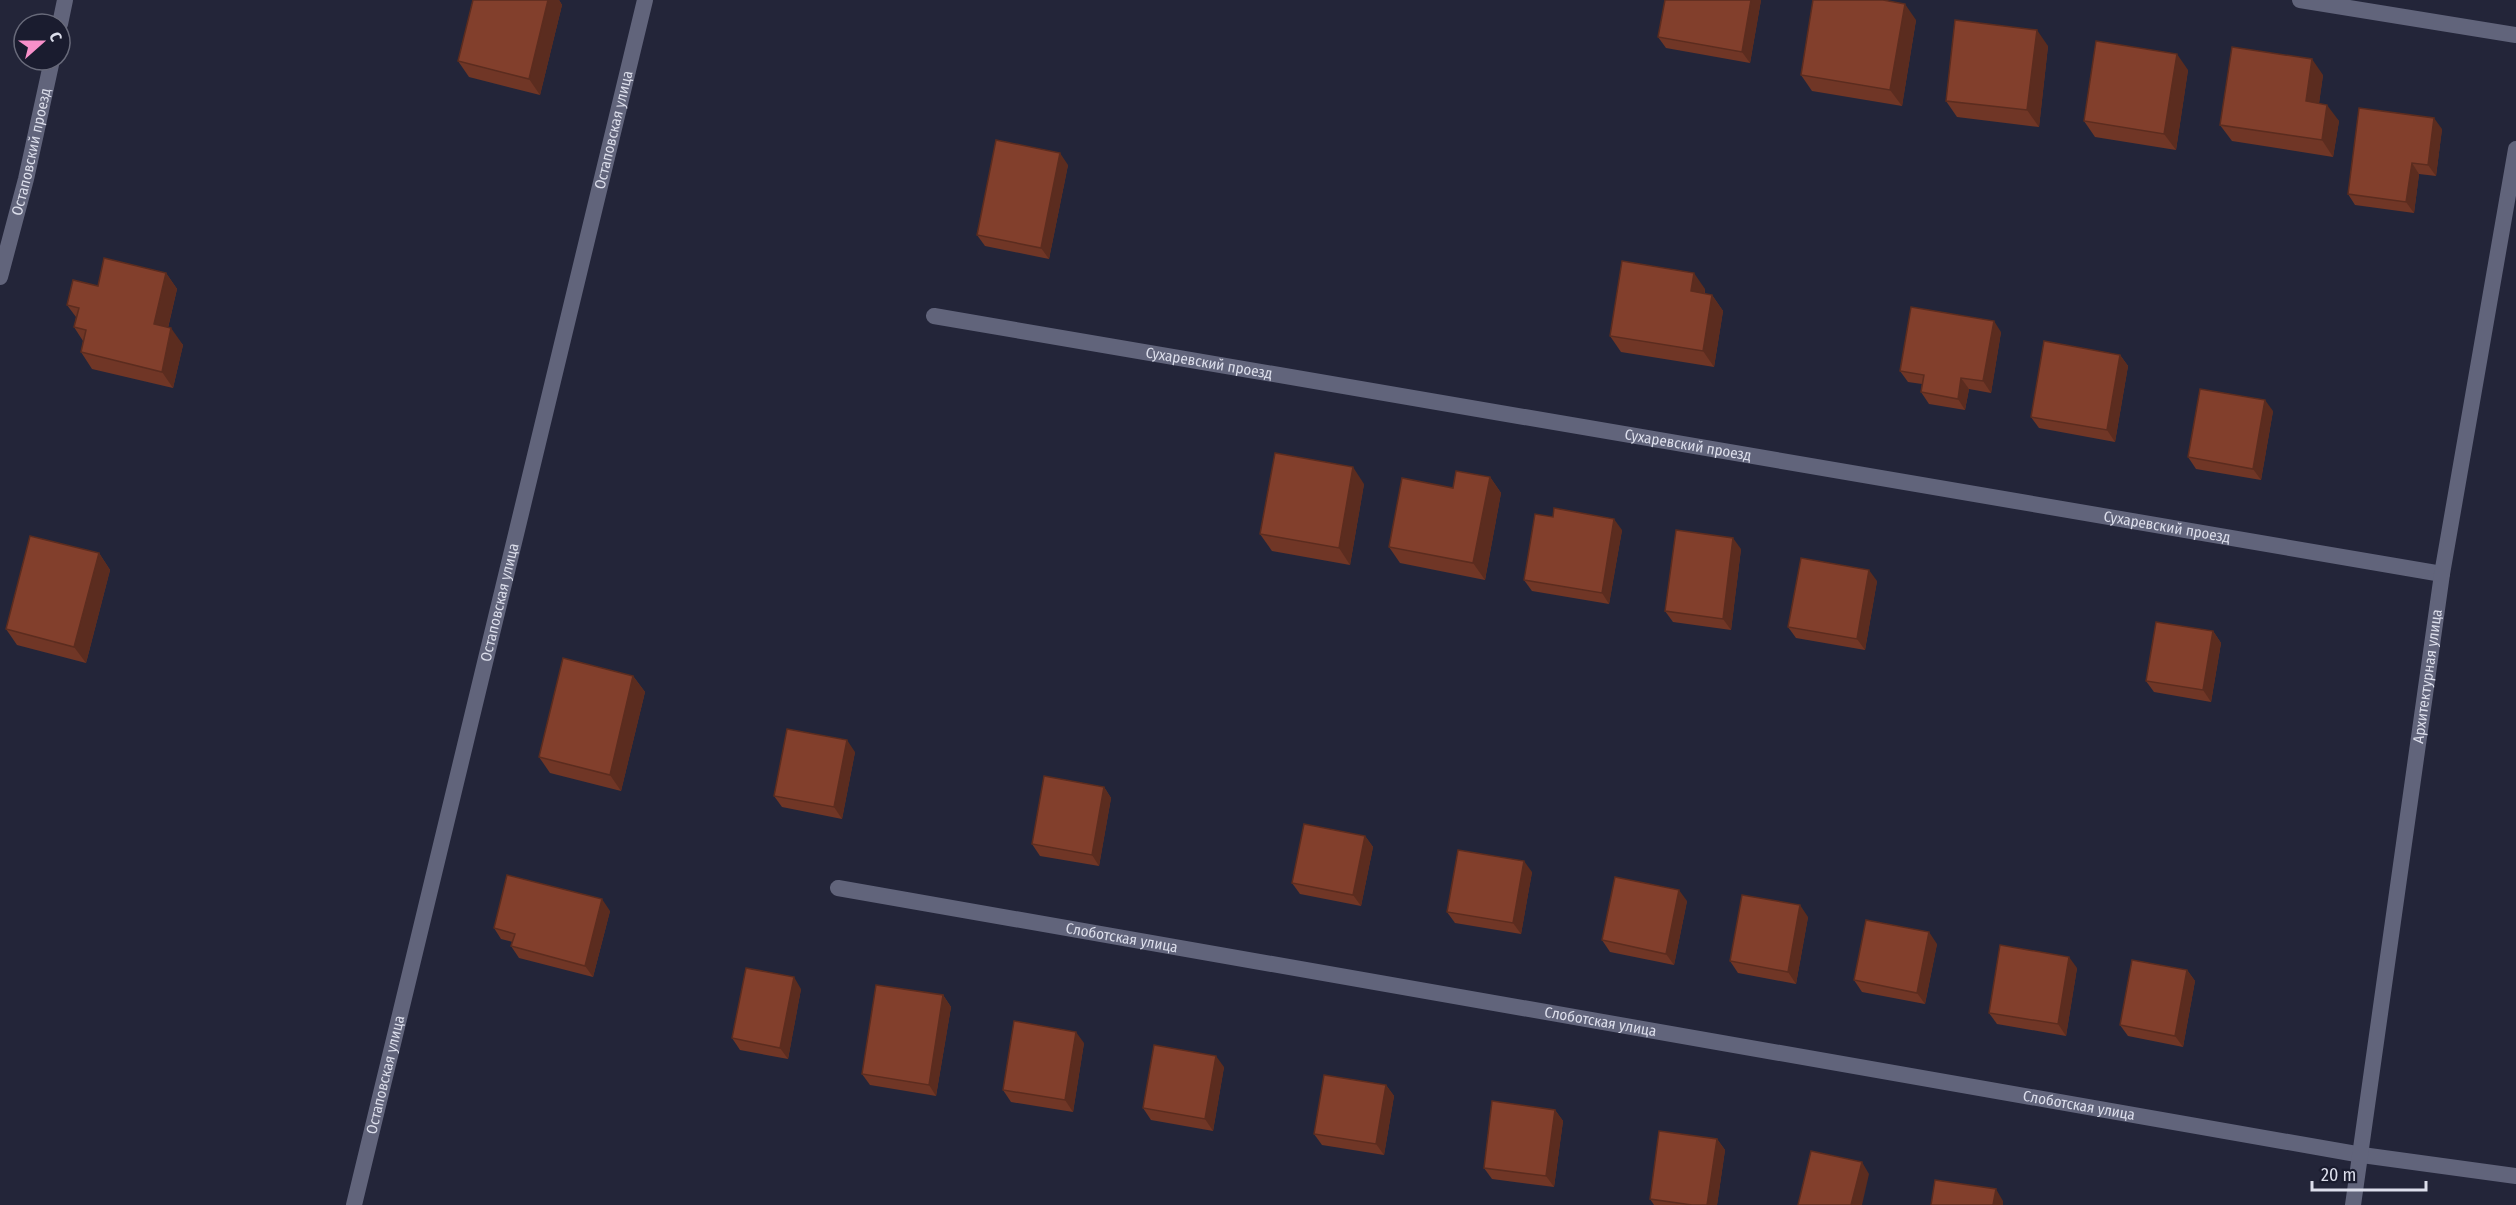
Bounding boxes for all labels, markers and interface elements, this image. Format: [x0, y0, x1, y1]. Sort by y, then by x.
north arrow [12, 12, 72, 72]
text: С [45, 29, 66, 45]
street label: Остаповская улица [591, 69, 637, 191]
street label: Остаповский проезд [8, 86, 55, 218]
street label: Сухаревский проезд [1144, 343, 1274, 383]
street label: Сухаревский проезд [1623, 425, 1753, 465]
street label: Сухаревский проезд [2102, 507, 2232, 547]
street label: Остаповская улица [477, 541, 523, 663]
street label: Архитектурная улица [2409, 608, 2446, 744]
street label: Слоботская улица [1064, 919, 1179, 956]
street label: Слоботская улица [1543, 1003, 1658, 1040]
street label: Остаповская улица [362, 1014, 408, 1136]
street label: Слоботская улица [2022, 1087, 2137, 1124]
scale bar [2312, 1154, 2426, 1192]
text: 20 m [2321, 1164, 2356, 1186]

